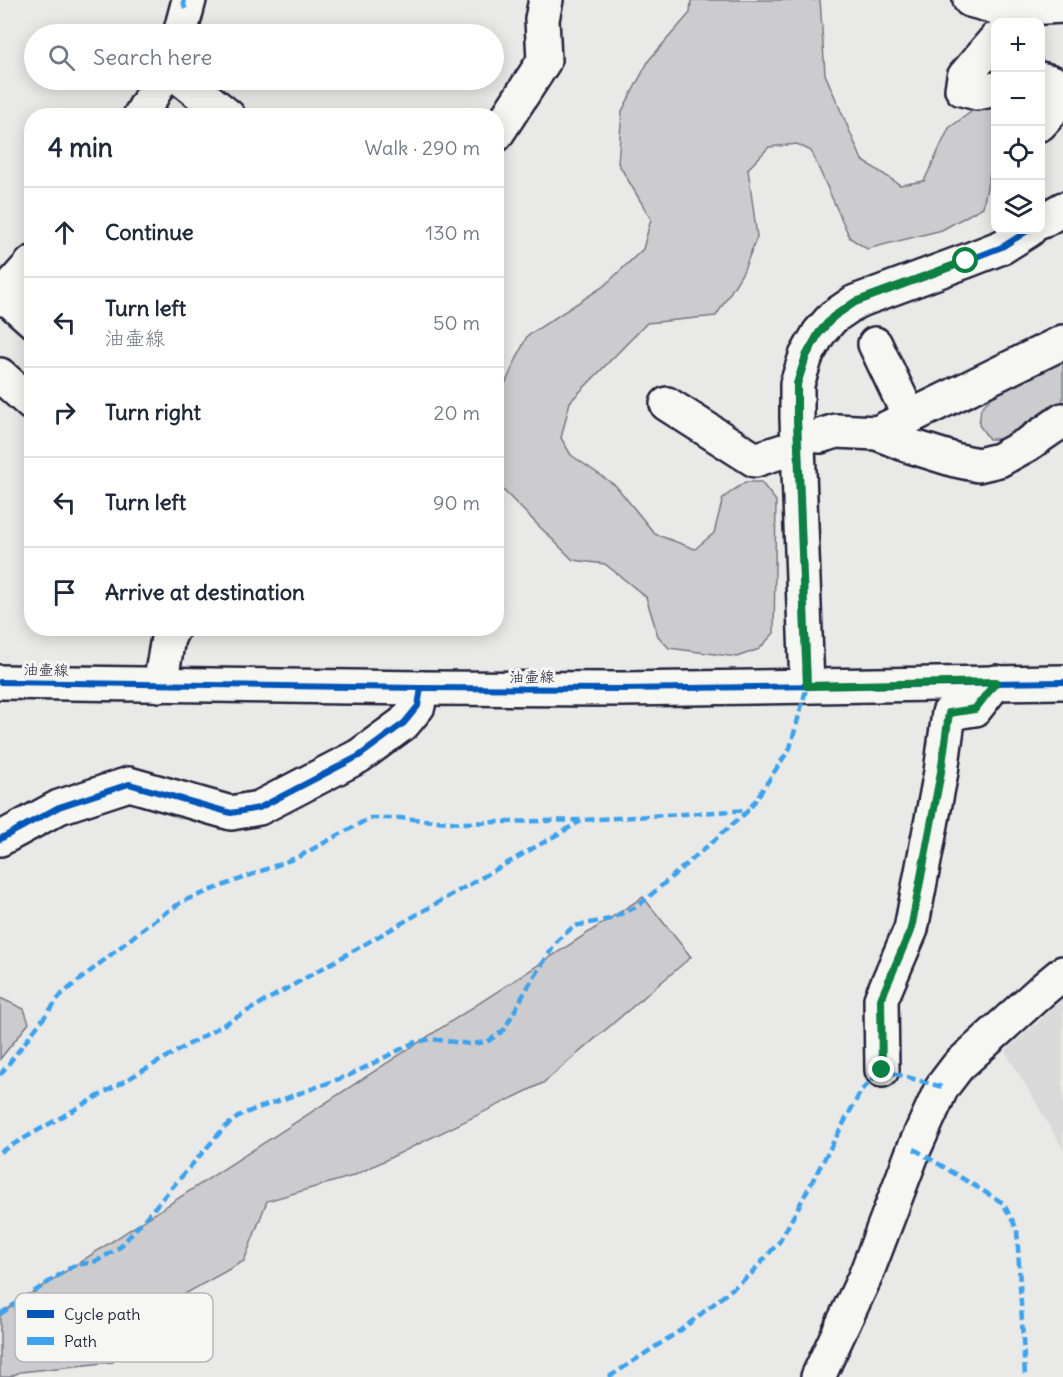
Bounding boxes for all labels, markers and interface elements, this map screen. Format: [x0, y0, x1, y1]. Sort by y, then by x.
map controls [991, 18, 1045, 234]
button: + [991, 18, 1045, 72]
search box [24, 24, 504, 90]
icon: search [45, 41, 78, 74]
text: Search here [93, 43, 212, 71]
button: − [991, 72, 1045, 126]
button: locate [991, 126, 1045, 180]
text: 4 min [48, 131, 113, 164]
text: Walk · 290 m [365, 135, 480, 160]
button: layers [991, 180, 1045, 234]
icon: ahead [48, 216, 81, 249]
text: Continue [105, 218, 194, 246]
text: 130 m [425, 220, 480, 245]
route start [952, 247, 978, 273]
text: Turn left [105, 294, 186, 322]
icon: left [48, 306, 81, 339]
text: 50 m [433, 310, 480, 335]
text: 油壷線 [105, 325, 165, 350]
icon: right [48, 396, 81, 429]
text: Turn right [105, 398, 201, 426]
text: 20 m [434, 400, 480, 425]
icon: left [48, 486, 81, 519]
text: Turn left [105, 488, 186, 516]
text: 90 m [433, 490, 480, 515]
icon: arrive [48, 576, 81, 609]
text: Arrive at destination [105, 578, 305, 606]
street label: 油壷線 [23, 660, 69, 679]
street label: 油壷線 [509, 667, 555, 686]
route end [868, 1056, 894, 1082]
legend [15, 1293, 213, 1362]
text: Cycle path [64, 1304, 140, 1324]
text: Path [64, 1331, 97, 1351]

